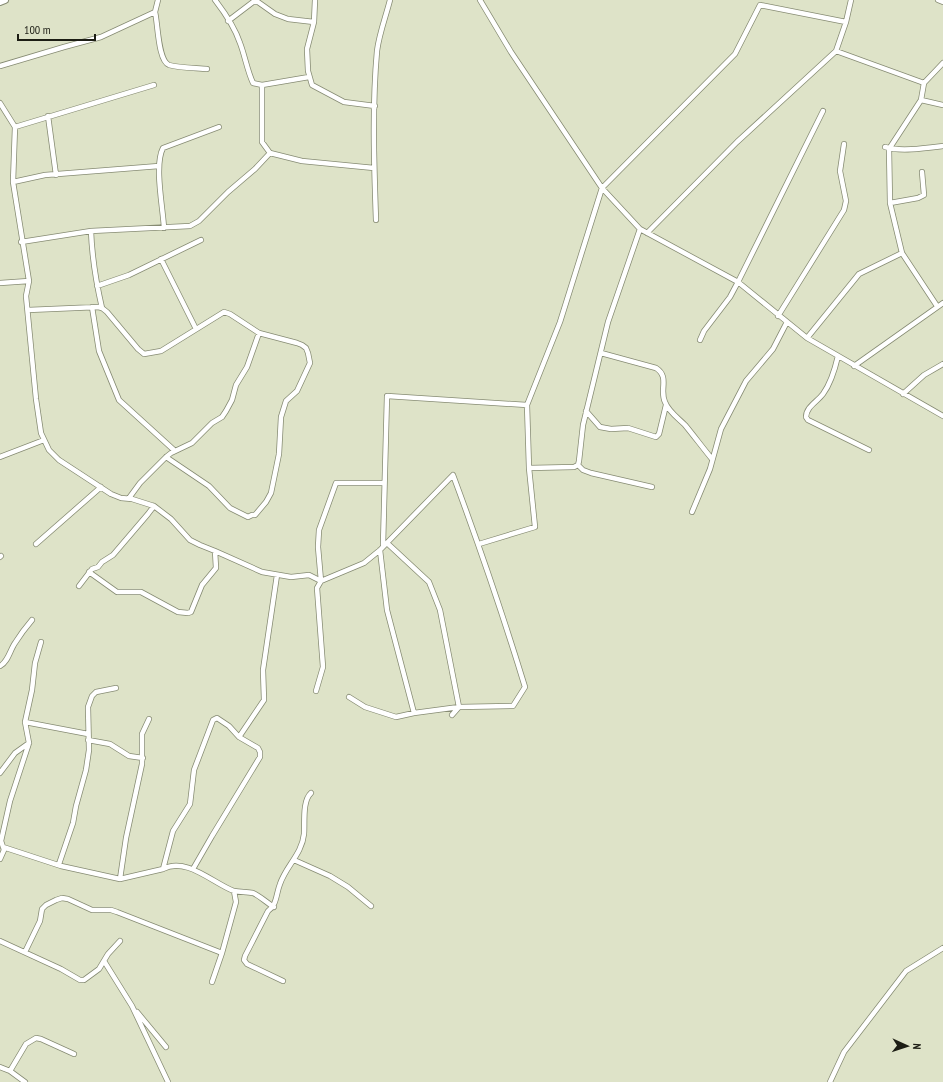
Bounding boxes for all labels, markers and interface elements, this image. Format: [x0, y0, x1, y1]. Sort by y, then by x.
scale bar [18, 16, 95, 42]
text: 100 m [24, 22, 51, 37]
north arrow [887, 1026, 927, 1066]
text: N [910, 1043, 924, 1050]

